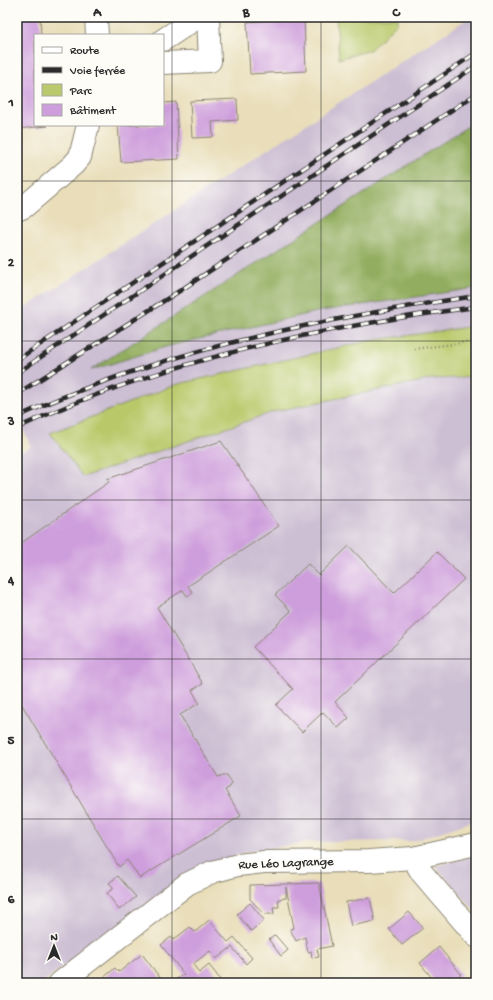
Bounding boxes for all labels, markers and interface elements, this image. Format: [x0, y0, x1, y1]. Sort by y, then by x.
text: A [92, 6, 102, 21]
text: B [242, 6, 251, 21]
text: C [391, 6, 401, 21]
legend [34, 34, 164, 126]
text: Route [70, 45, 100, 59]
text: Voie ferrée [69, 65, 126, 79]
text: Parc [69, 85, 93, 99]
text: 1 [7, 96, 14, 111]
text: Bâtiment [69, 105, 117, 119]
text: 2 [8, 256, 15, 271]
text: 3 [7, 415, 15, 430]
text: 4 [7, 574, 15, 589]
text: 5 [8, 734, 15, 749]
street label: Rue Léo Lagrange [238, 855, 334, 873]
text: 6 [8, 893, 15, 908]
north arrow [34, 926, 74, 966]
text: N [50, 932, 58, 944]

